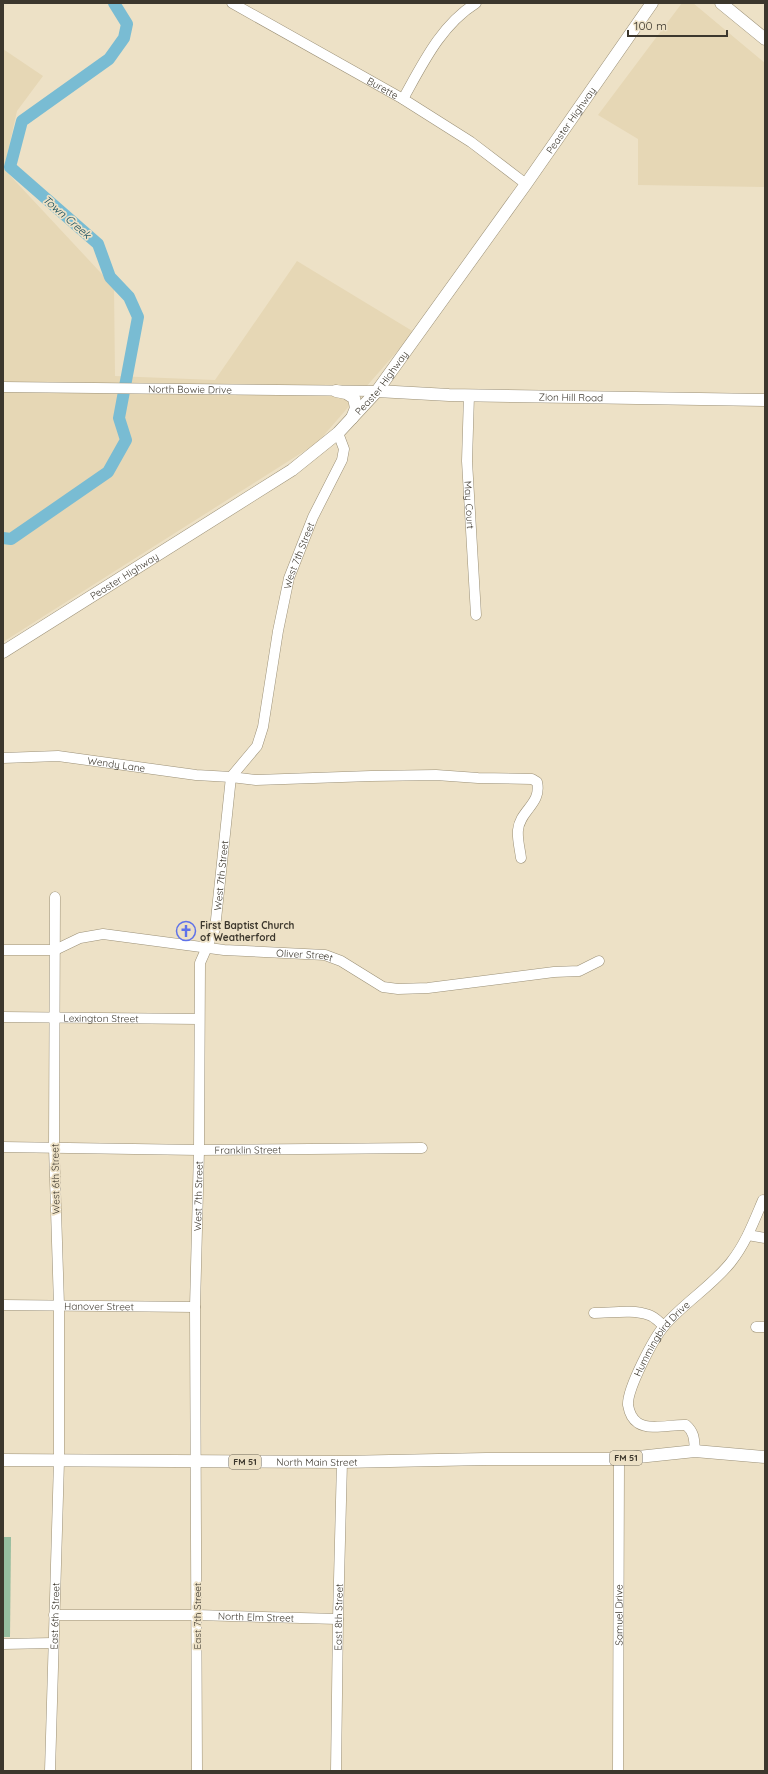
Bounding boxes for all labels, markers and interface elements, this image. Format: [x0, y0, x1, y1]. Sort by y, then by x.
scale bar [628, 12, 727, 38]
text: 100 m [634, 18, 667, 33]
street label: Burette [365, 74, 401, 102]
street label: Peaster Highway [543, 84, 599, 156]
water label: Town Creek [40, 192, 95, 242]
street label: Peaster Highway [352, 348, 411, 418]
street label: North Bowie Drive [148, 383, 232, 396]
street label: Zion Hill Road [538, 390, 603, 404]
street label: May Court [461, 480, 477, 530]
street label: West 7th Street [281, 520, 317, 590]
street label: Peaster Highway [88, 550, 161, 603]
street label: Wendy Lane [87, 754, 146, 775]
street label: West 7th Street [211, 839, 231, 911]
place label: First Baptist Church of Weatherford [200, 919, 295, 944]
church icon: First Baptist Church of Weatherford [175, 920, 197, 942]
street label: Oliver Street [276, 947, 335, 965]
street label: Lexington Street [63, 1012, 139, 1025]
street label: West 6th Street [48, 1143, 63, 1214]
street label: Franklin Street [215, 1143, 282, 1157]
street label: West 7th Street [191, 1160, 206, 1231]
street label: Hummingbird Drive [631, 1298, 693, 1379]
street label: Hanover Street [64, 1300, 135, 1313]
road number: FM 51 [610, 1451, 642, 1465]
road number: FM 51 [229, 1455, 261, 1469]
street label: North Main Street [276, 1456, 358, 1469]
street label: East 6th Street [48, 1582, 62, 1650]
street label: East 7th Street [191, 1582, 204, 1649]
street label: East 8th Street [332, 1583, 346, 1651]
street label: Samuel Drive [612, 1584, 626, 1646]
street label: North Elm Street [218, 1610, 295, 1625]

